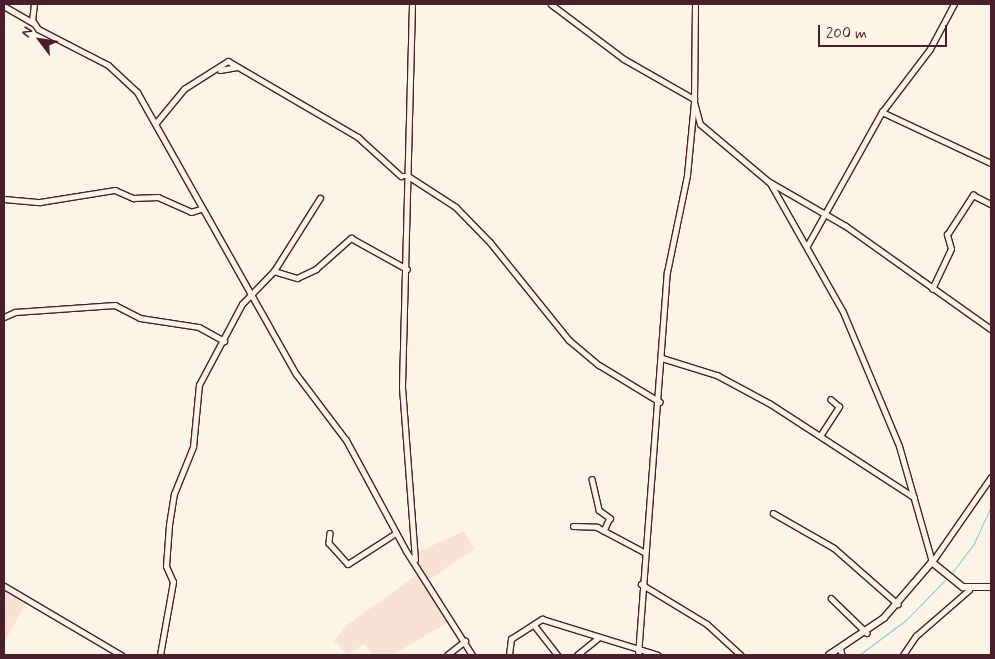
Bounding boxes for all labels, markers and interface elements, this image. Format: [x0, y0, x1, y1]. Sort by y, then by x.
north arrow [15, 15, 65, 65]
scale bar [820, 15, 949, 47]
text: N [17, 24, 37, 41]
text: 200 m [826, 24, 867, 44]

